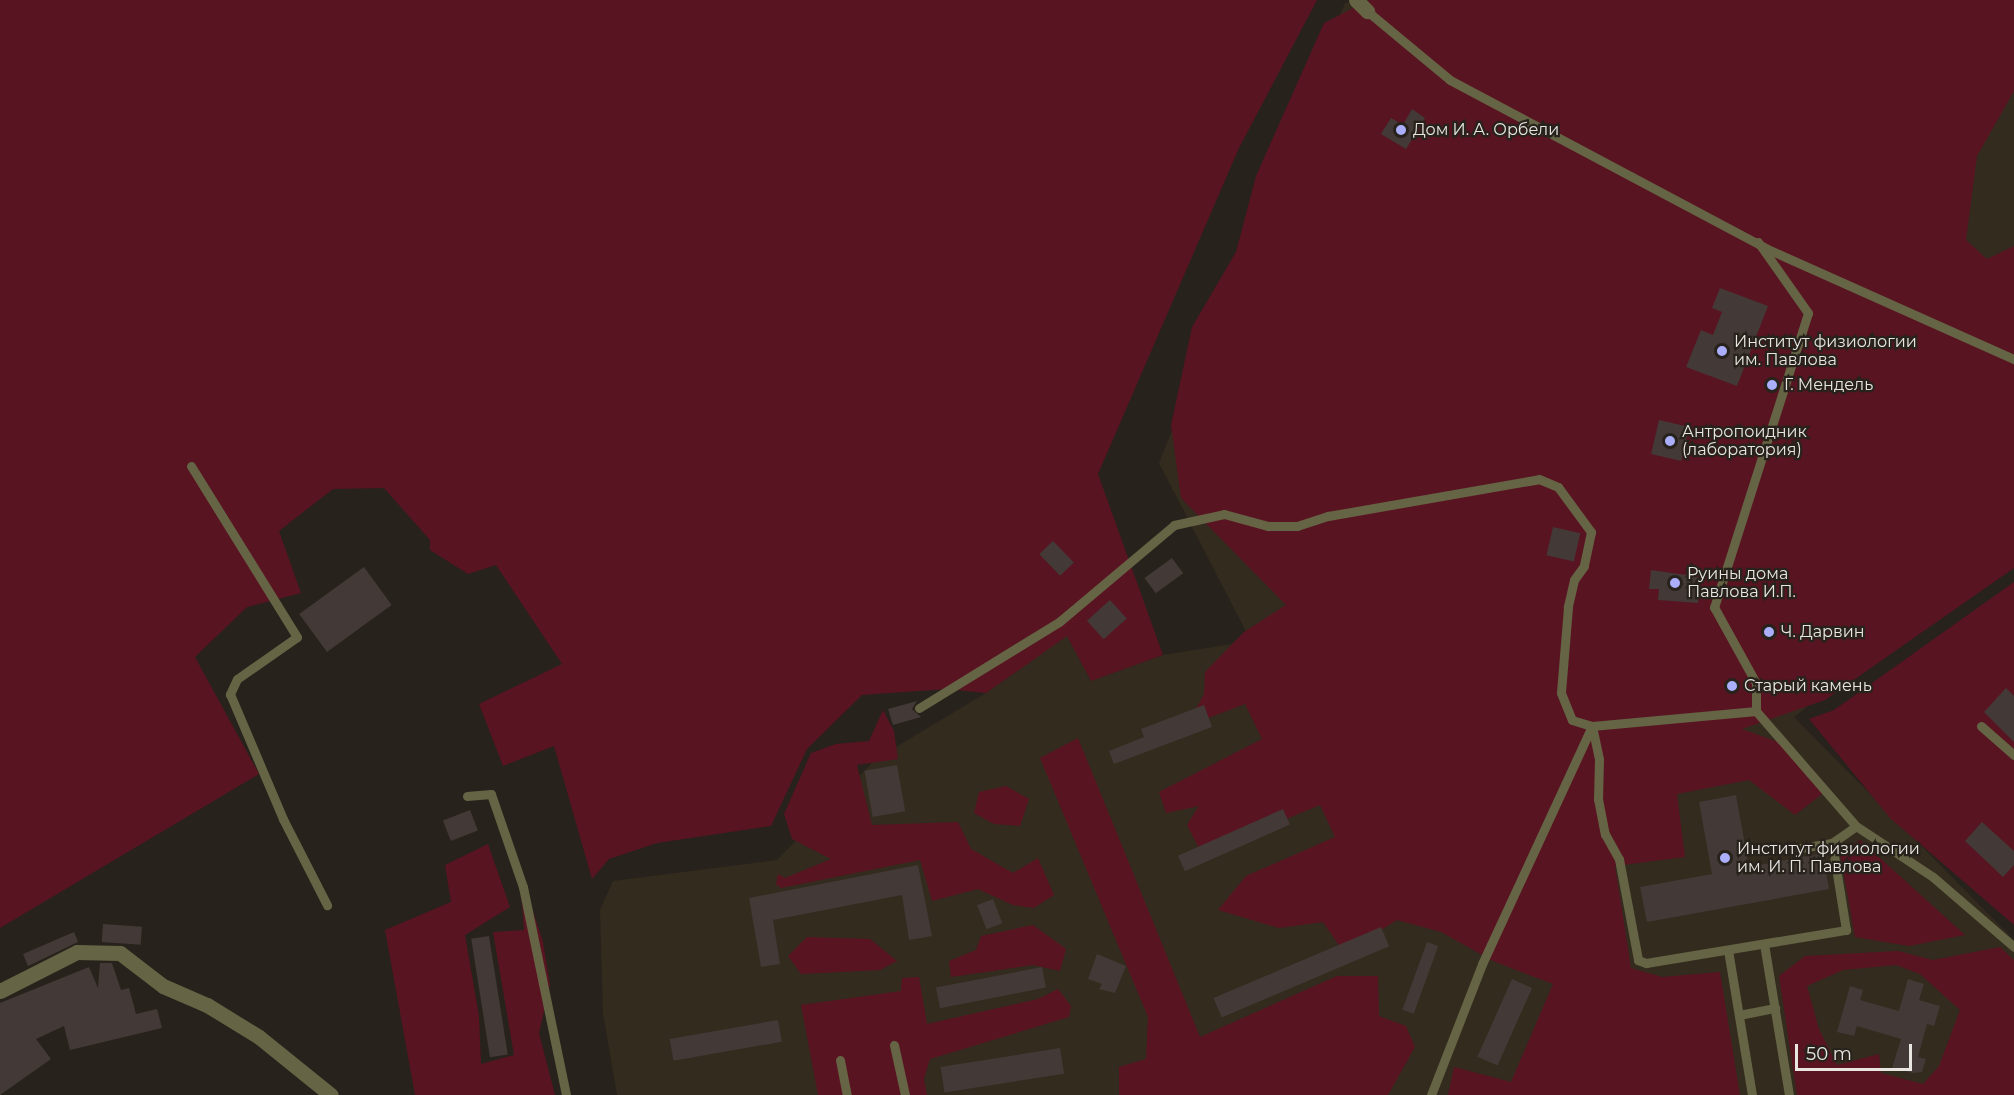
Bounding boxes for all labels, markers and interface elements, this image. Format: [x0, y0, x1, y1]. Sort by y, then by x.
place label: Дом И. А. Орбели [1413, 120, 1559, 140]
marker: Дом И. А. Орбели [1394, 123, 1408, 137]
place label: Институт физиологии им. Павлова [1734, 332, 1917, 370]
marker: Институт физиологии им. Павлова [1715, 344, 1729, 358]
place label: Г. Мендель [1784, 375, 1873, 395]
marker: Г. Мендель [1765, 378, 1779, 392]
place label: Антропоидник (лаборатория) [1682, 422, 1807, 460]
marker: Антропоидник (лаборатория) [1663, 434, 1677, 448]
place label: Руины дома Павлова И.П. [1687, 564, 1796, 602]
marker: Руины дома Павлова И.П. [1668, 576, 1682, 590]
place label: Ч. Дарвин [1781, 622, 1865, 642]
marker: Ч. Дарвин [1762, 625, 1776, 639]
place label: Старый камень [1744, 676, 1872, 696]
marker: Старый камень [1725, 679, 1739, 693]
place label: Институт физиологии им. И. П. Павлова [1737, 839, 1920, 877]
marker: Институт физиологии им. И. П. Павлова [1718, 851, 1732, 865]
scale bar [1798, 1032, 1915, 1070]
text: 50 m [1806, 1043, 1852, 1065]

